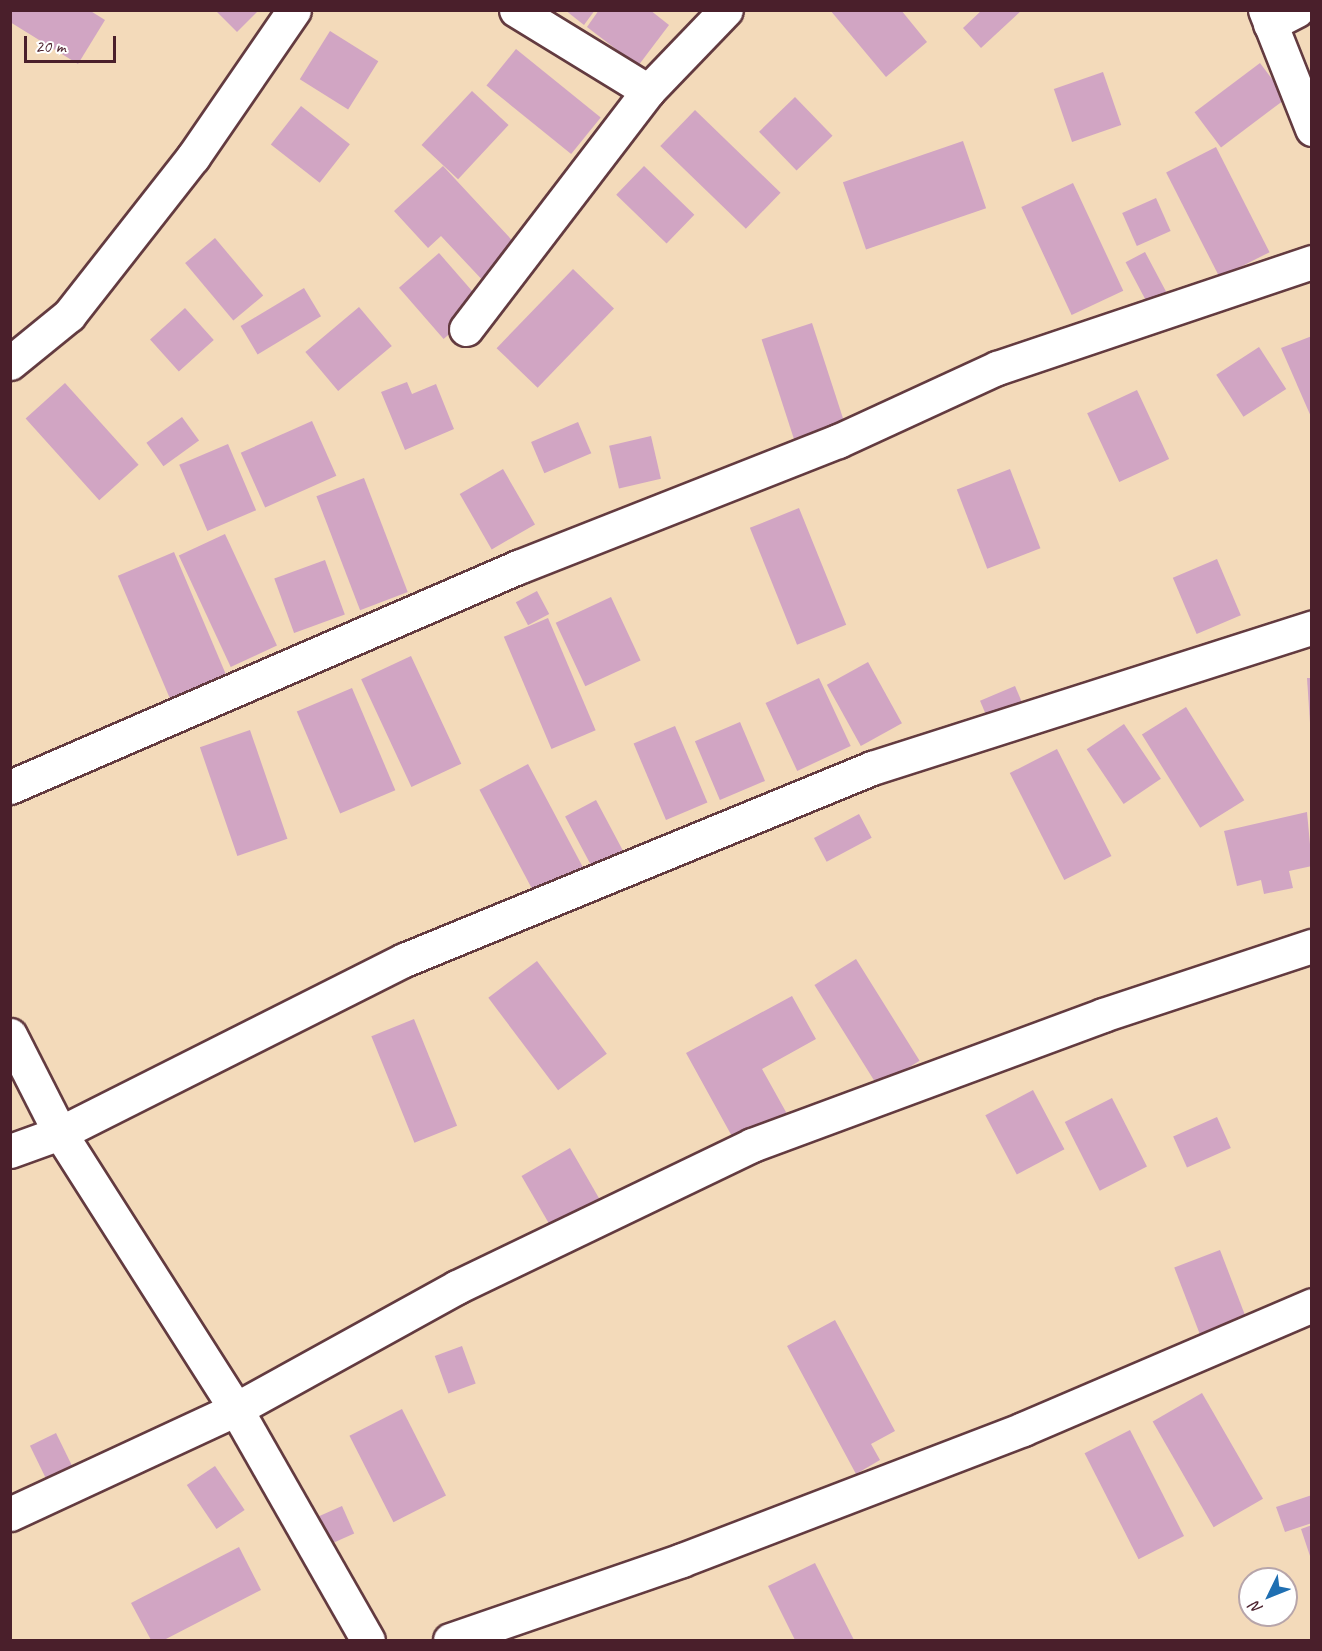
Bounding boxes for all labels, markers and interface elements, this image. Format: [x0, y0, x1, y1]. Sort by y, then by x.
scale bar [27, 24, 118, 62]
text: 20 m [35, 35, 66, 57]
north arrow [1238, 1567, 1298, 1627]
text: N [1246, 1597, 1267, 1618]

